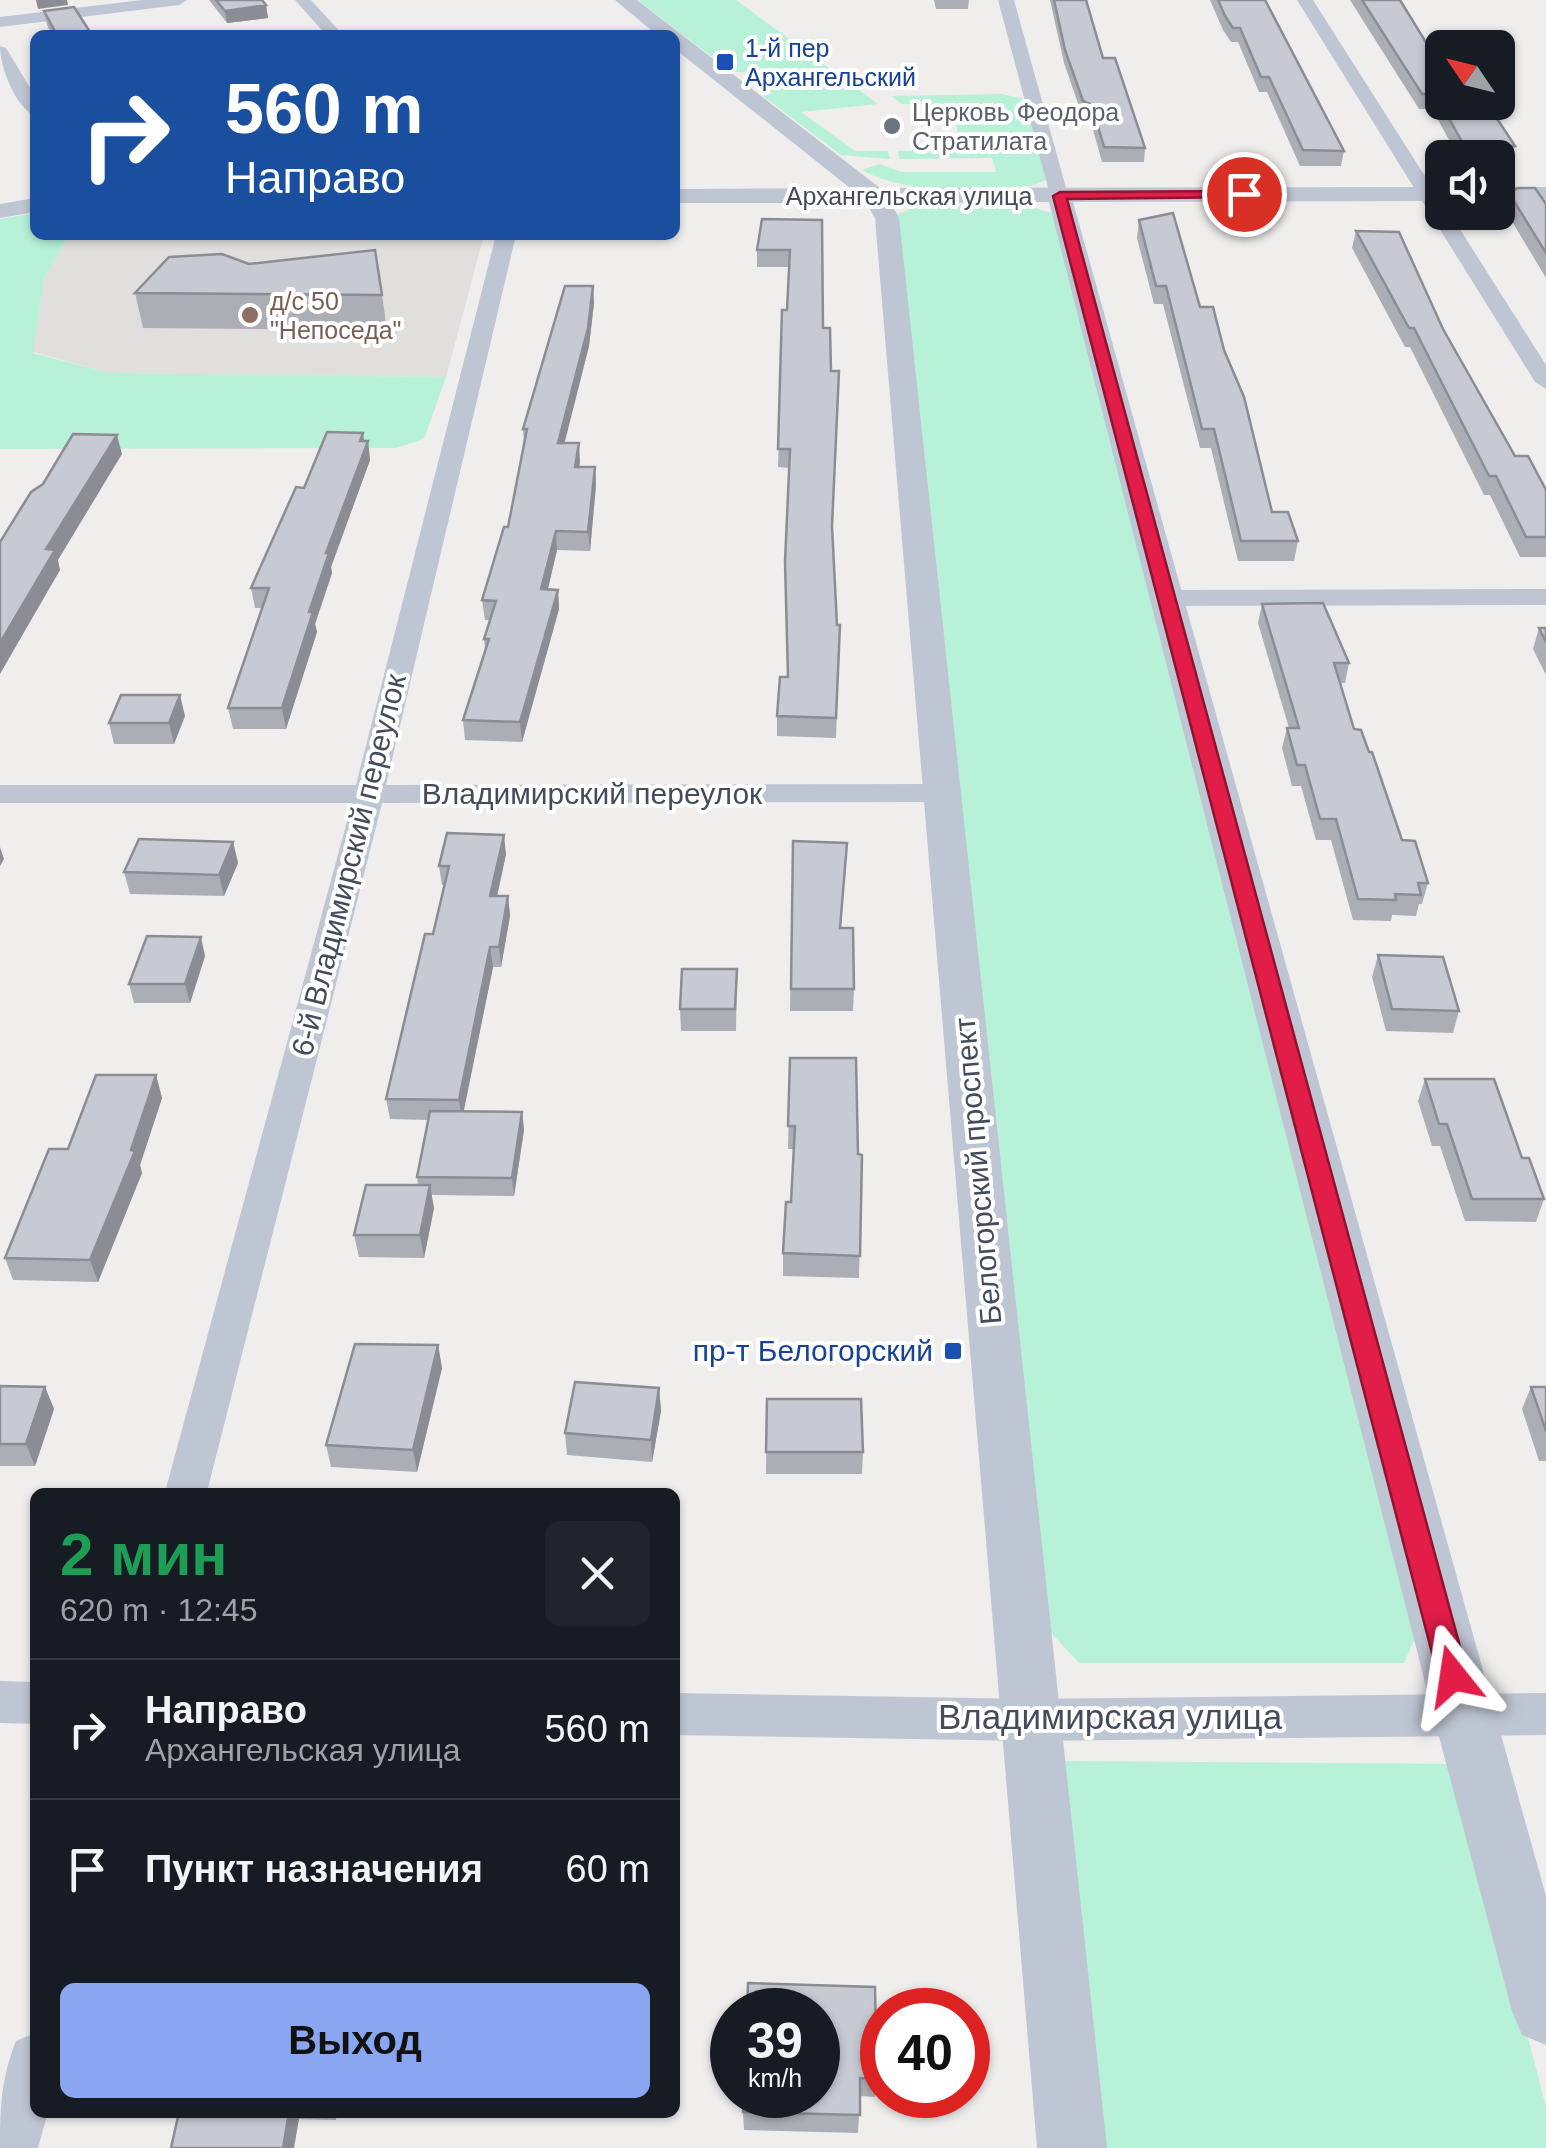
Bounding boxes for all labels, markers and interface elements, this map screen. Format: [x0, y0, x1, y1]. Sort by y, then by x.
north arrow [1425, 30, 1515, 120]
map controls [1425, 30, 1515, 230]
place label: 1-й пер Архангельский [745, 34, 916, 91]
marker: 1-й пер Архангельский [714, 51, 736, 73]
icon: right [60, 70, 190, 200]
text: 560 m [225, 70, 423, 148]
place label: Церковь Феодора Стратилата [912, 98, 1119, 155]
marker: Церковь Феодора Стратилата [881, 115, 903, 137]
button: sound [1425, 140, 1515, 230]
text: Направо [225, 152, 405, 203]
pin [1202, 152, 1287, 237]
icon: arrive [1217, 167, 1272, 222]
street label: Архангельская улица [786, 182, 1032, 210]
place label: д/с 50 "Непоседа" [270, 287, 402, 344]
marker: д/с 50 "Непоседа" [239, 304, 261, 326]
street label: 6-й Владимирский переулок [285, 670, 412, 1059]
street label: Владимирский переулок [422, 777, 763, 810]
street label: Белогорский проспект [948, 1016, 1007, 1326]
place label: пр-т Белогорский [693, 1334, 933, 1367]
marker: пр-т Белогорский [942, 1340, 964, 1362]
text: 2 мин [60, 1521, 228, 1588]
button: close [545, 1521, 650, 1626]
text: 620 m · 12:45 [60, 1592, 257, 1628]
position arrow [1401, 1624, 1505, 1728]
text: Направо [145, 1689, 307, 1731]
street label: Владимирская улица [938, 1697, 1283, 1736]
icon: right [60, 1702, 115, 1757]
text: 560 m [544, 1708, 650, 1750]
text: Архангельская улица [145, 1732, 461, 1768]
icon: arrive [60, 1842, 115, 1897]
text: Пункт назначения [145, 1848, 483, 1890]
text: 60 m [566, 1848, 650, 1890]
button: Выход [60, 1983, 650, 2098]
speed limit sign: 40 [860, 1988, 990, 2118]
text: 39 [747, 2013, 803, 2069]
text: km/h [748, 2064, 802, 2092]

